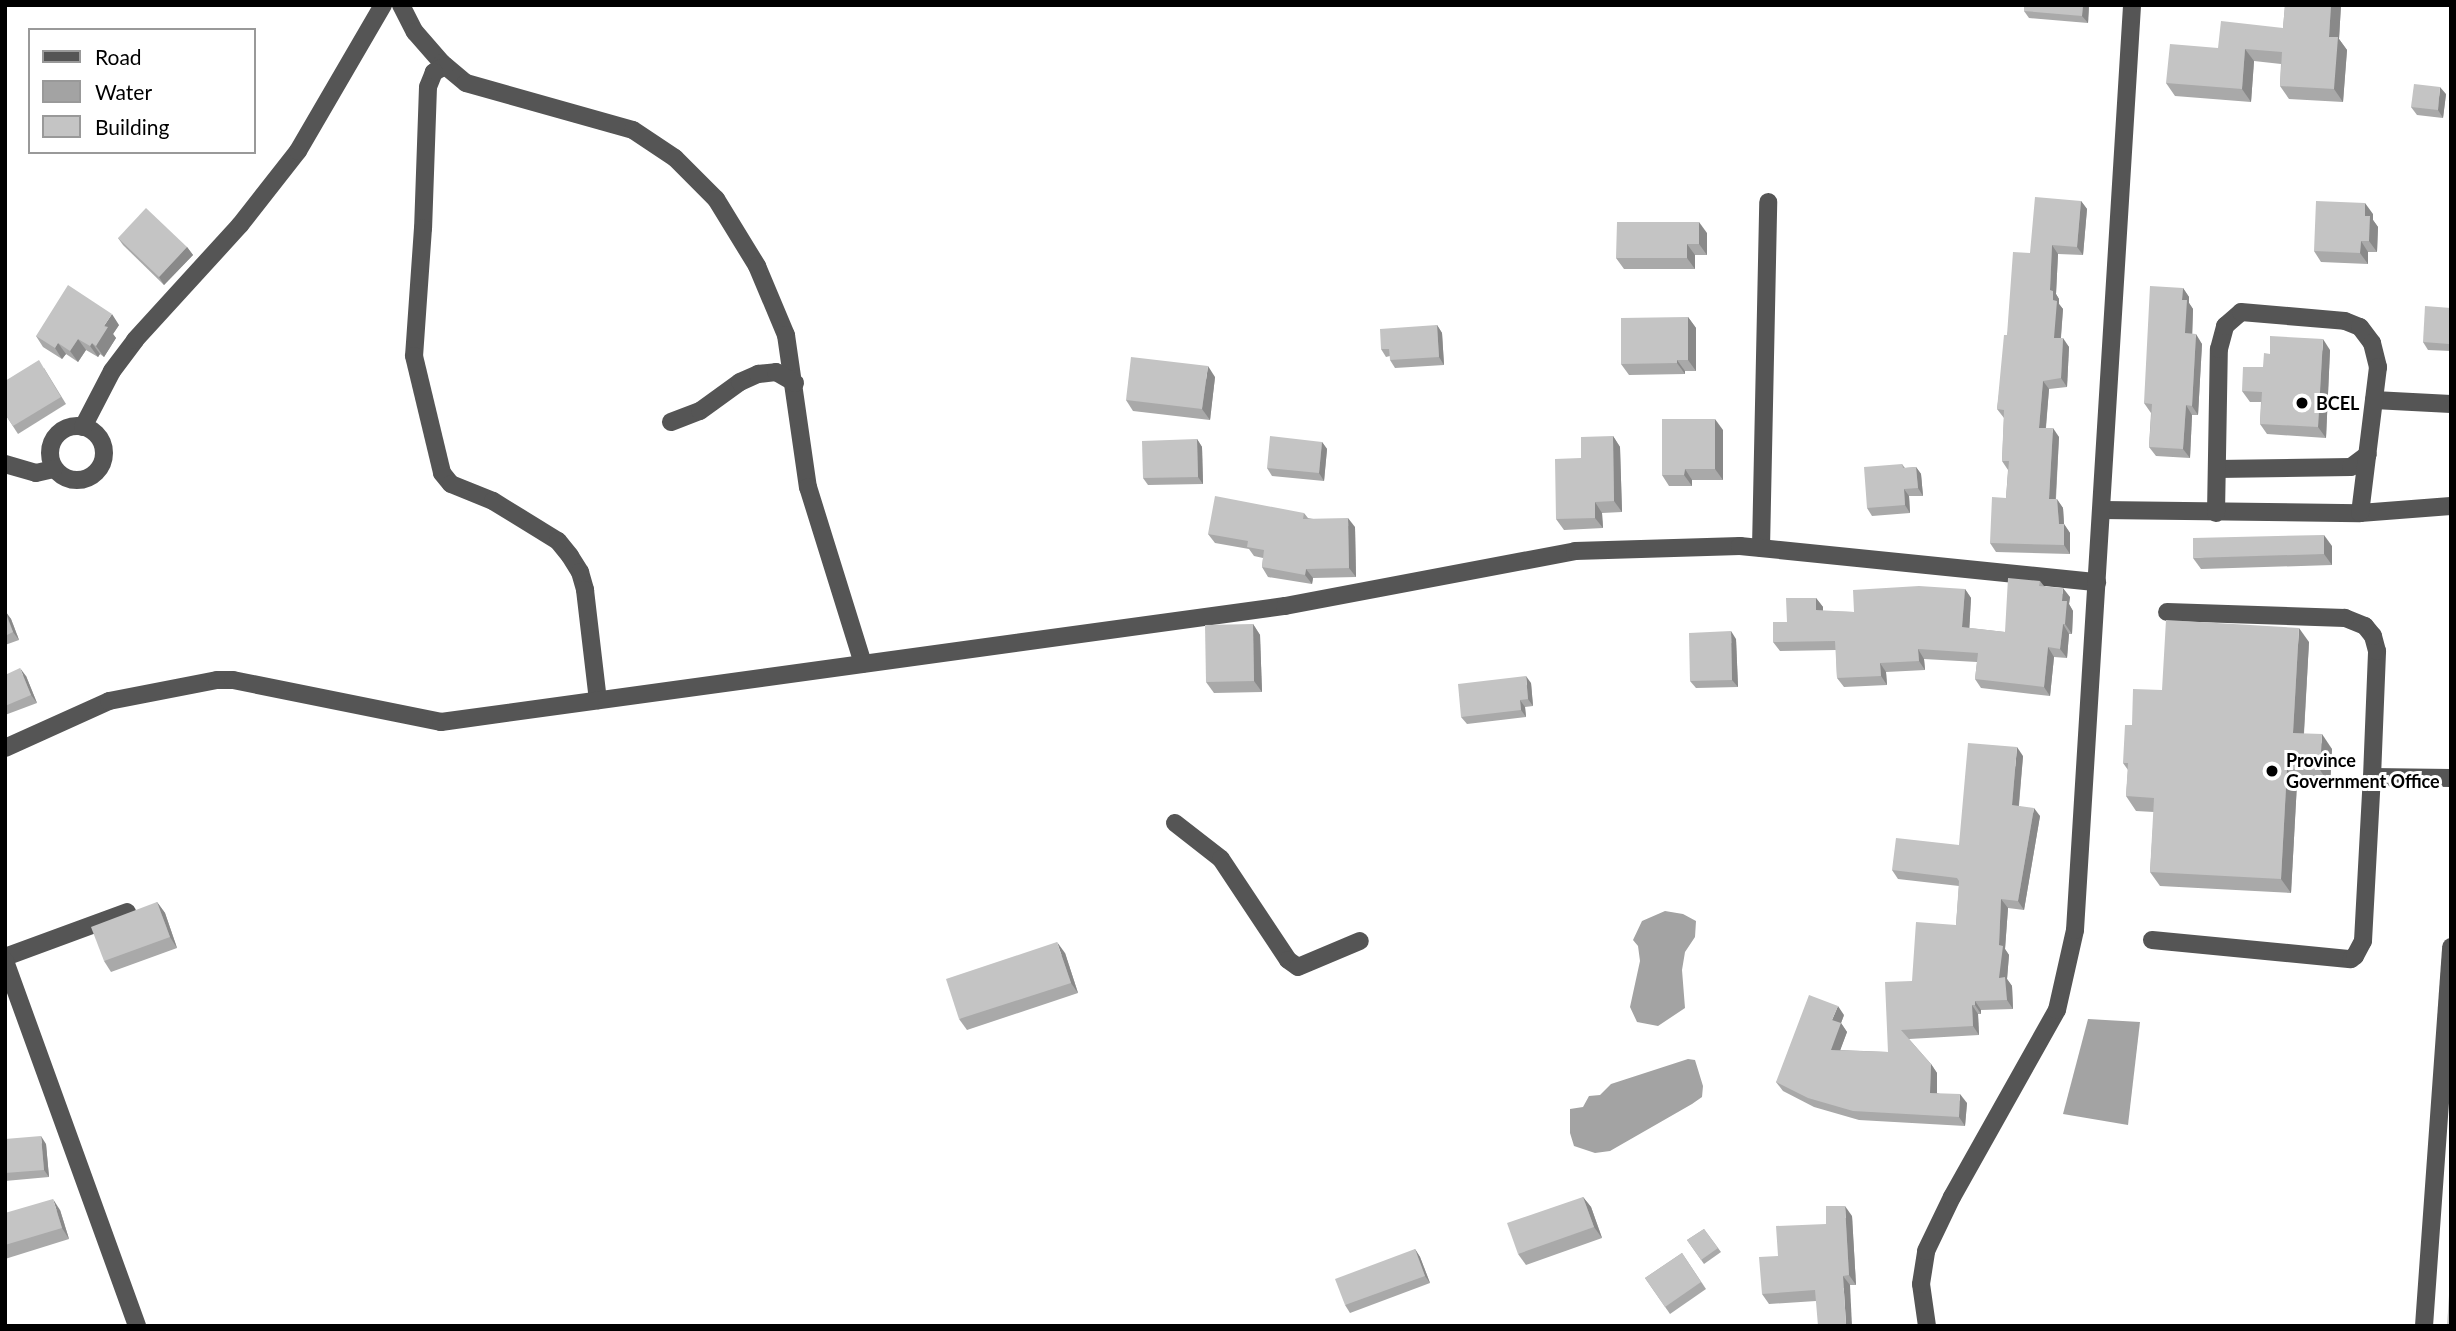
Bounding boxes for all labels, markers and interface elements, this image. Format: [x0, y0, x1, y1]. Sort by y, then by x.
legend [28, 28, 256, 154]
text: Road [95, 44, 142, 69]
text: Water [95, 79, 152, 104]
text: Building [95, 114, 170, 139]
place label: BCEL [2316, 392, 2359, 414]
marker: BCEL [2294, 395, 2310, 411]
place label: Province Government Office [2286, 750, 2440, 792]
marker: Province Government Office [2264, 763, 2280, 779]

